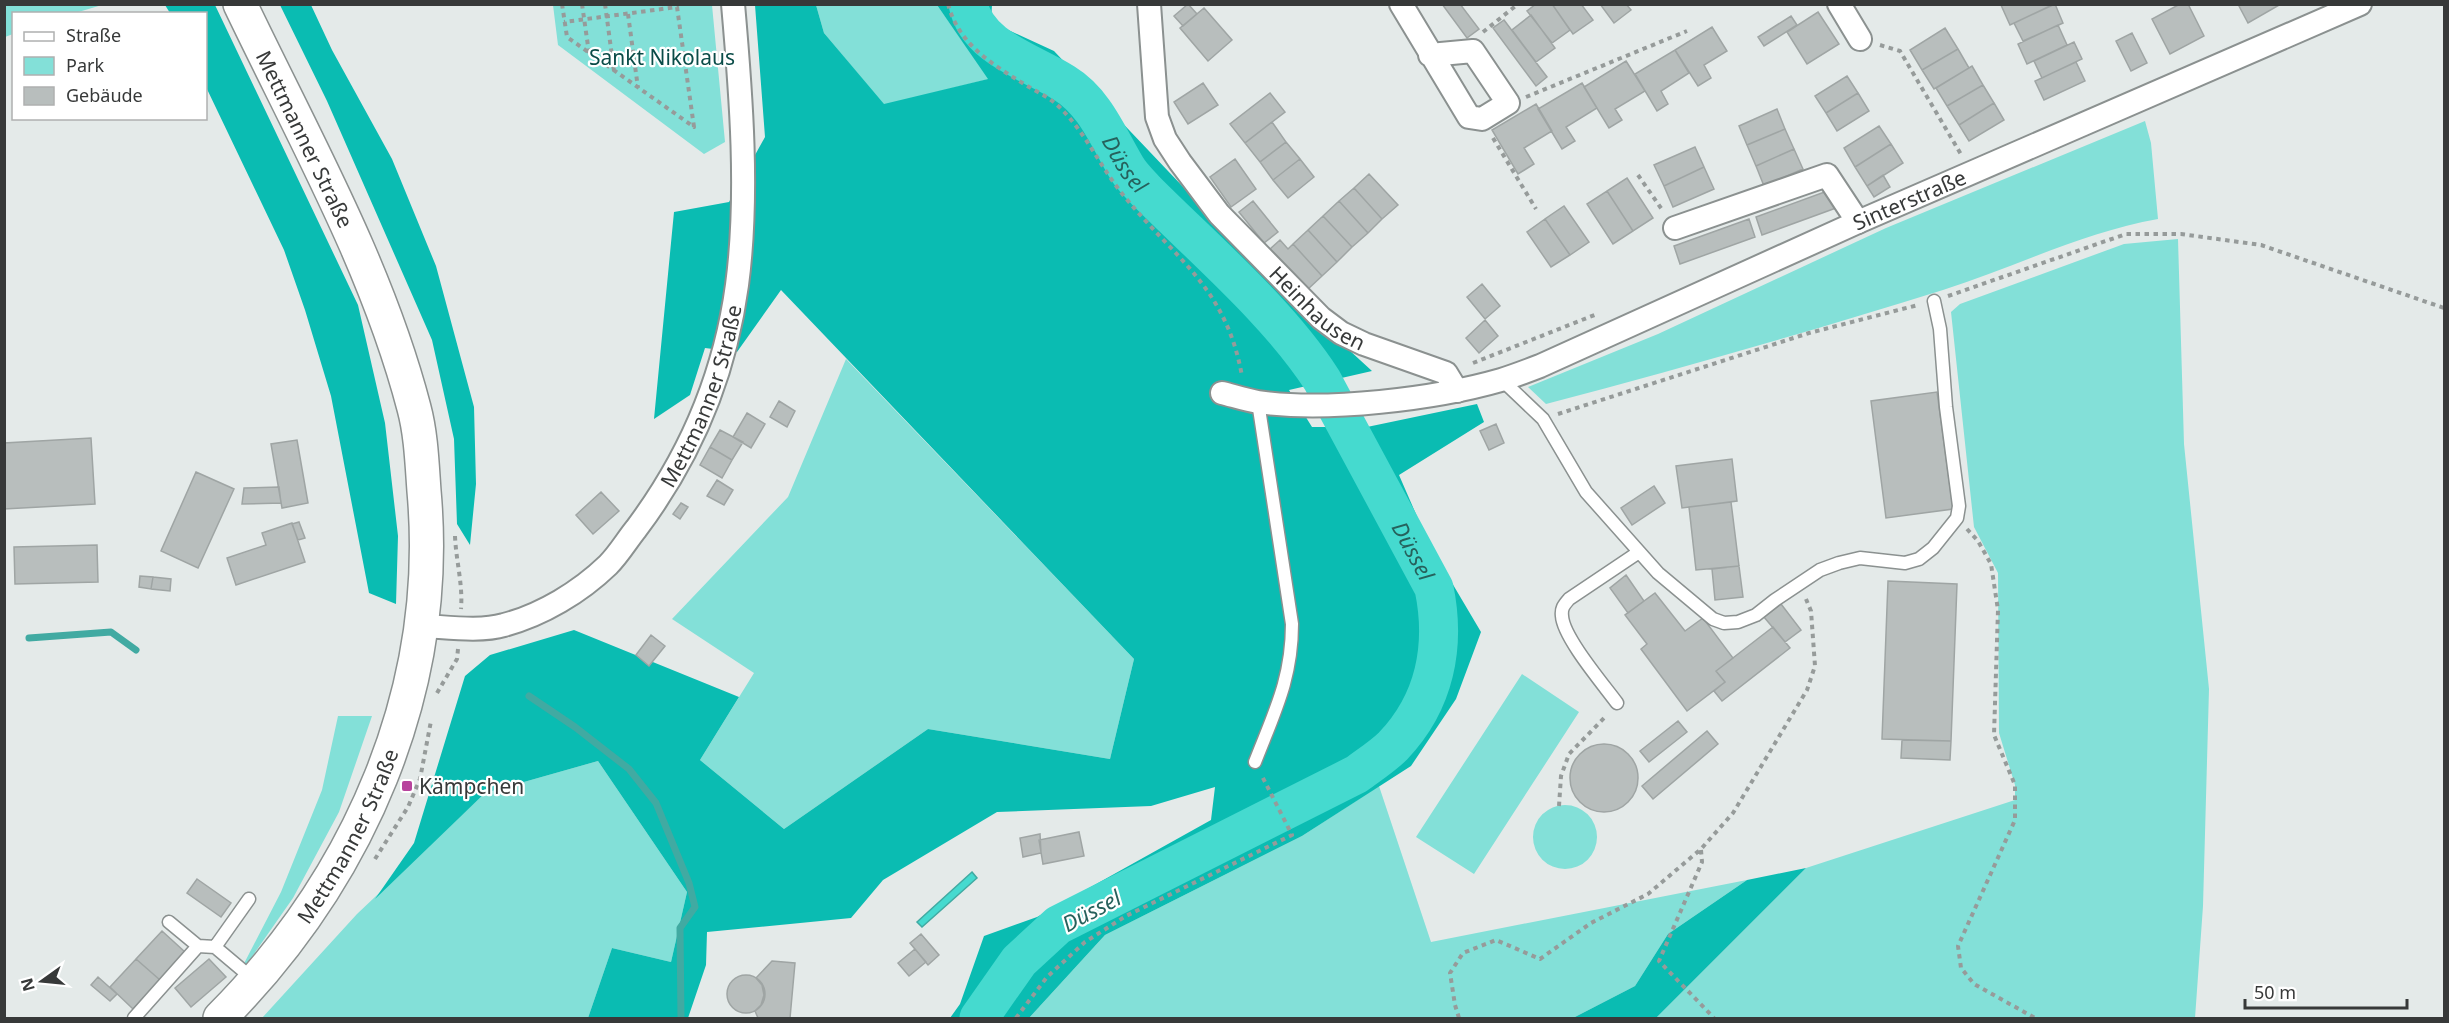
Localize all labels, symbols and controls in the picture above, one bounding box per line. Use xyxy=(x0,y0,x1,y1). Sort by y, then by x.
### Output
legend xyxy=(12,12,207,120)
text: Straße xyxy=(66,23,121,47)
park label: Sankt Nikolaus xyxy=(589,43,735,71)
street label: Mettmanner Straße xyxy=(250,46,360,232)
text: Park xyxy=(66,53,104,77)
text: Gebäude xyxy=(66,83,143,107)
water label: Düssel xyxy=(1096,129,1156,200)
street label: Sinterstraße xyxy=(1848,163,1970,237)
street label: Heinhausen xyxy=(1263,260,1370,357)
street label: Mettmanner Straße xyxy=(654,303,748,492)
water label: Düssel xyxy=(1386,516,1443,587)
street label: Mettmanner Straße xyxy=(290,745,404,929)
place label: Kämpchen xyxy=(419,772,524,800)
marker: Kämpchen xyxy=(400,779,414,793)
water label: Düssel xyxy=(1056,881,1127,938)
north arrow xyxy=(12,951,72,1011)
scale bar xyxy=(2245,972,2407,1010)
text: N xyxy=(15,976,40,994)
text: 50 m xyxy=(2254,980,2296,1004)

